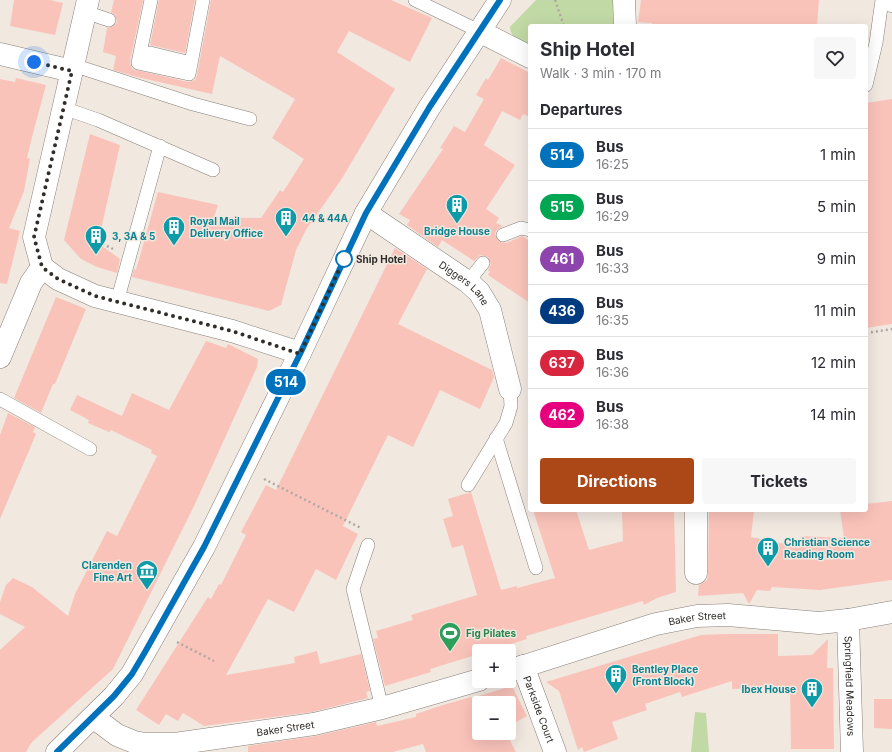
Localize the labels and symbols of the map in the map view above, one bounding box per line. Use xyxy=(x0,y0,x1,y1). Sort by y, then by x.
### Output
your location xyxy=(24,52,44,72)
building icon: Bridge House xyxy=(444,192,470,225)
building icon: 44 & 44A xyxy=(273,205,299,238)
place label: 44 & 44A xyxy=(302,212,349,224)
building icon: Royal Mail Delivery Office xyxy=(161,214,187,247)
place label: Royal Mail Delivery Office xyxy=(190,215,263,240)
building icon: 3, 3A & 5 xyxy=(83,223,109,256)
place label: Bridge House xyxy=(424,225,490,238)
place label: 3, 3A & 5 xyxy=(112,230,155,242)
marker: Ship Hotel xyxy=(335,250,353,268)
place label: Ship Hotel xyxy=(356,253,406,265)
street label: Diggers Lane xyxy=(437,258,492,307)
line badge: 514 xyxy=(263,369,309,395)
building icon: Christian Science Reading Room xyxy=(755,535,781,568)
place label: Christian Science Reading Room xyxy=(784,536,870,561)
museum icon: Clarenden Fine Art xyxy=(134,558,160,591)
place label: Clarenden Fine Art xyxy=(82,559,132,583)
street label: Baker Street xyxy=(667,609,727,627)
sports icon: Fig Pilates xyxy=(437,620,463,653)
place label: Fig Pilates xyxy=(466,627,516,640)
street label: Springfield Meadows xyxy=(842,636,858,736)
building icon: Bentley Place (Front Block) xyxy=(603,662,629,695)
place label: Bentley Place (Front Block) xyxy=(632,663,698,687)
street label: Parkside Court xyxy=(521,674,557,745)
building icon: Ibex House xyxy=(799,676,825,709)
place label: Ibex House xyxy=(742,683,796,695)
street label: Baker Street xyxy=(256,718,316,738)

